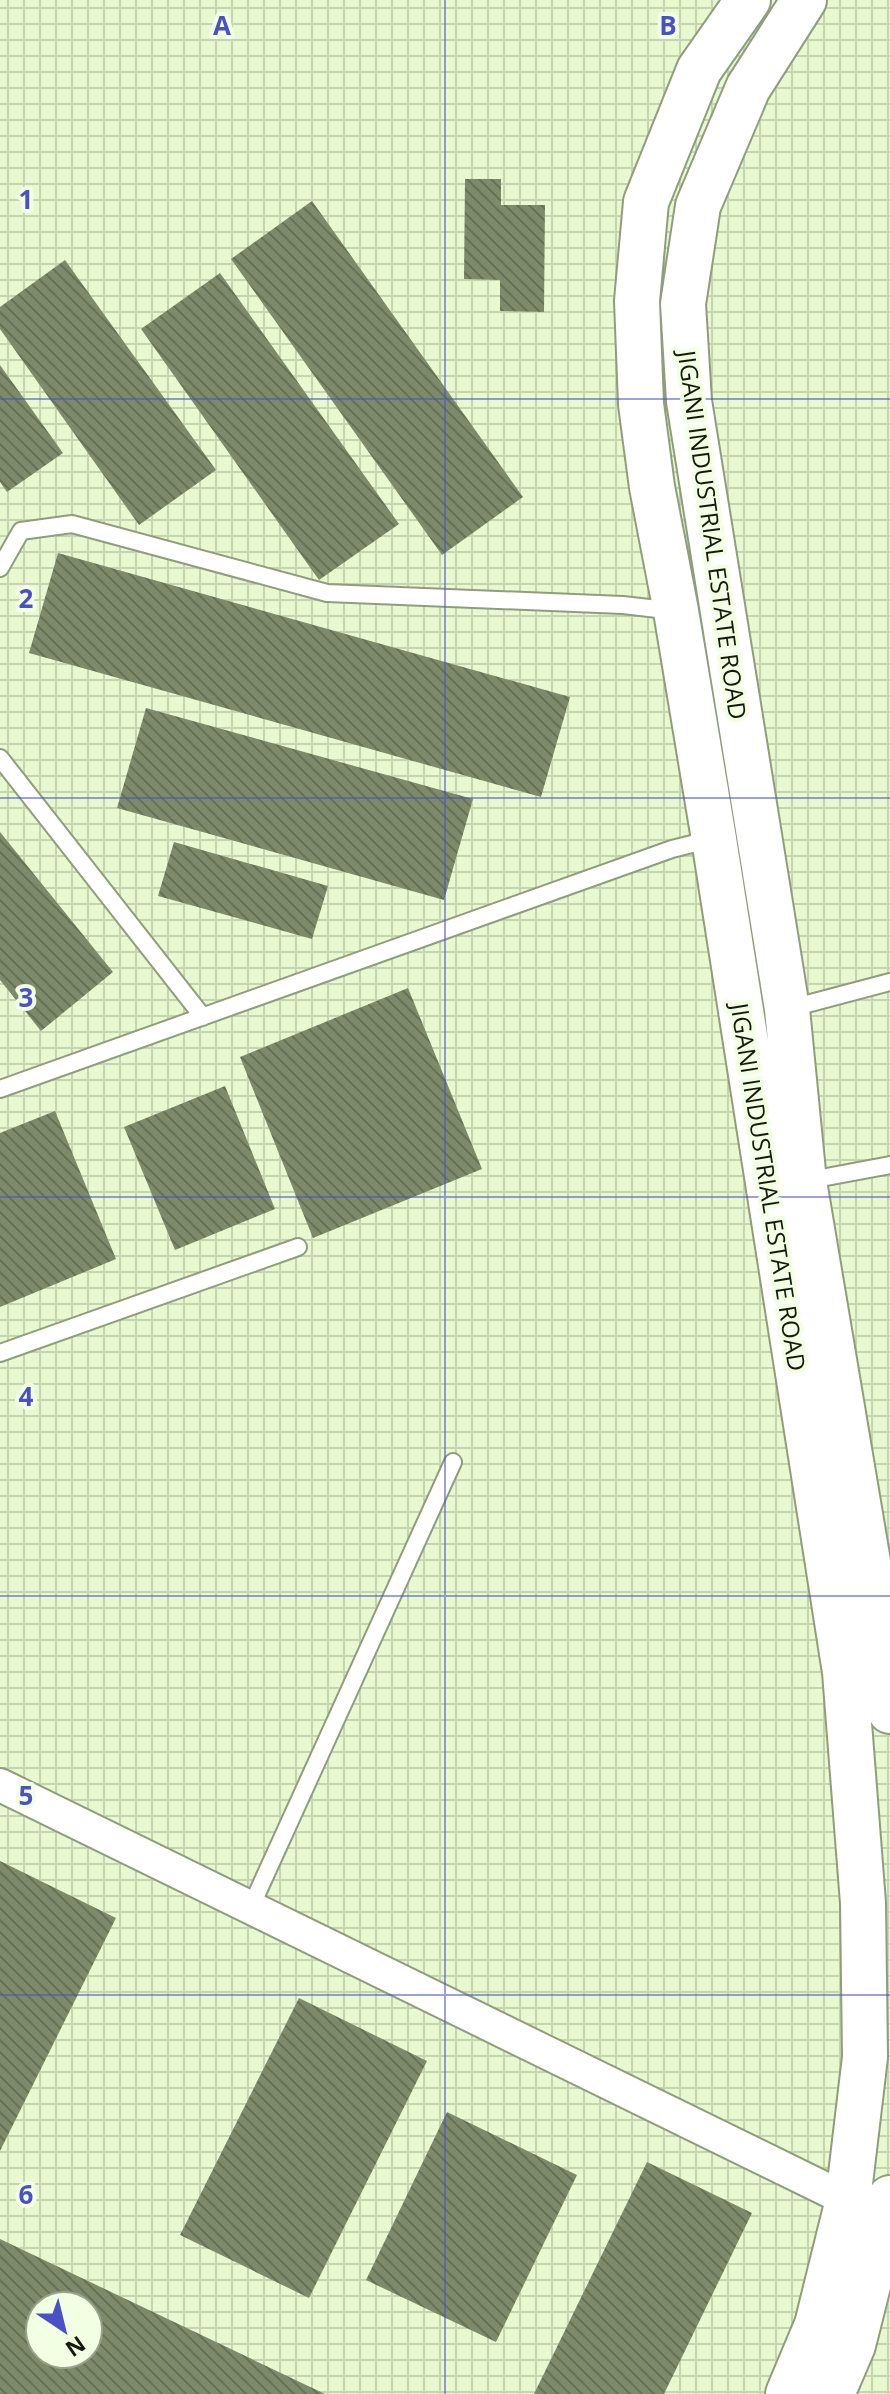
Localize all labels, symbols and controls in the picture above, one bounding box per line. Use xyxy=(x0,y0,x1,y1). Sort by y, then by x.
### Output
text: A xyxy=(213,7,231,43)
text: B xyxy=(659,7,677,43)
text: 1 xyxy=(19,181,33,217)
street label: JIGANI INDUSTRIAL ESTATE ROAD xyxy=(670,347,755,722)
text: 2 xyxy=(19,580,34,616)
text: 3 xyxy=(19,979,33,1015)
street label: JIGANI INDUSTRIAL ESTATE ROAD xyxy=(723,999,814,1373)
text: 4 xyxy=(19,1378,34,1414)
text: 5 xyxy=(19,1777,33,1813)
text: 6 xyxy=(19,2176,34,2212)
north arrow xyxy=(24,2290,104,2370)
text: N xyxy=(60,2330,92,2365)

